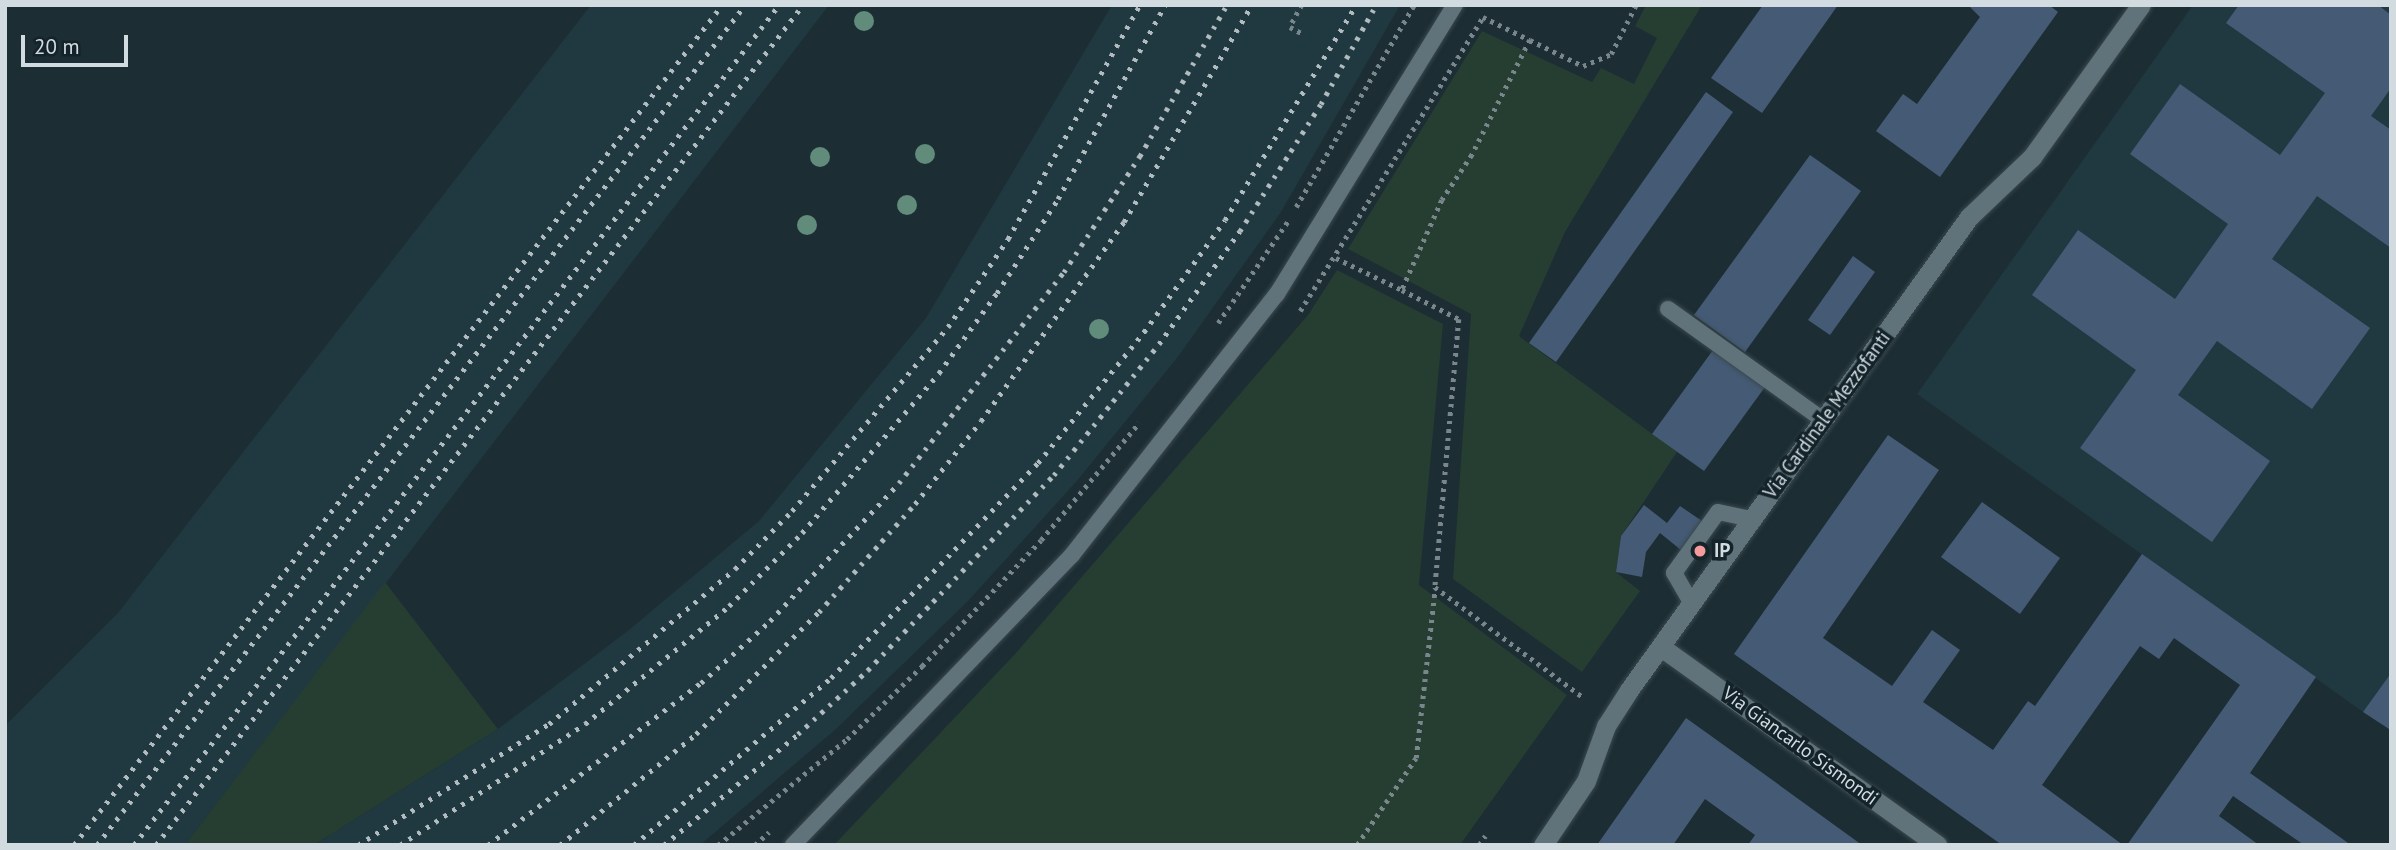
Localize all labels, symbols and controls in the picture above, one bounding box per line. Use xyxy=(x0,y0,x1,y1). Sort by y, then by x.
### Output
scale bar xyxy=(24,21,131,65)
text: 20 m xyxy=(34,33,80,60)
street label: Via Cardinale Mezzofanti xyxy=(1759,327,1895,503)
place label: IP xyxy=(1714,540,1730,562)
marker: IP xyxy=(1692,543,1708,559)
street label: Via Giancarlo Sismondi xyxy=(1718,682,1882,810)

